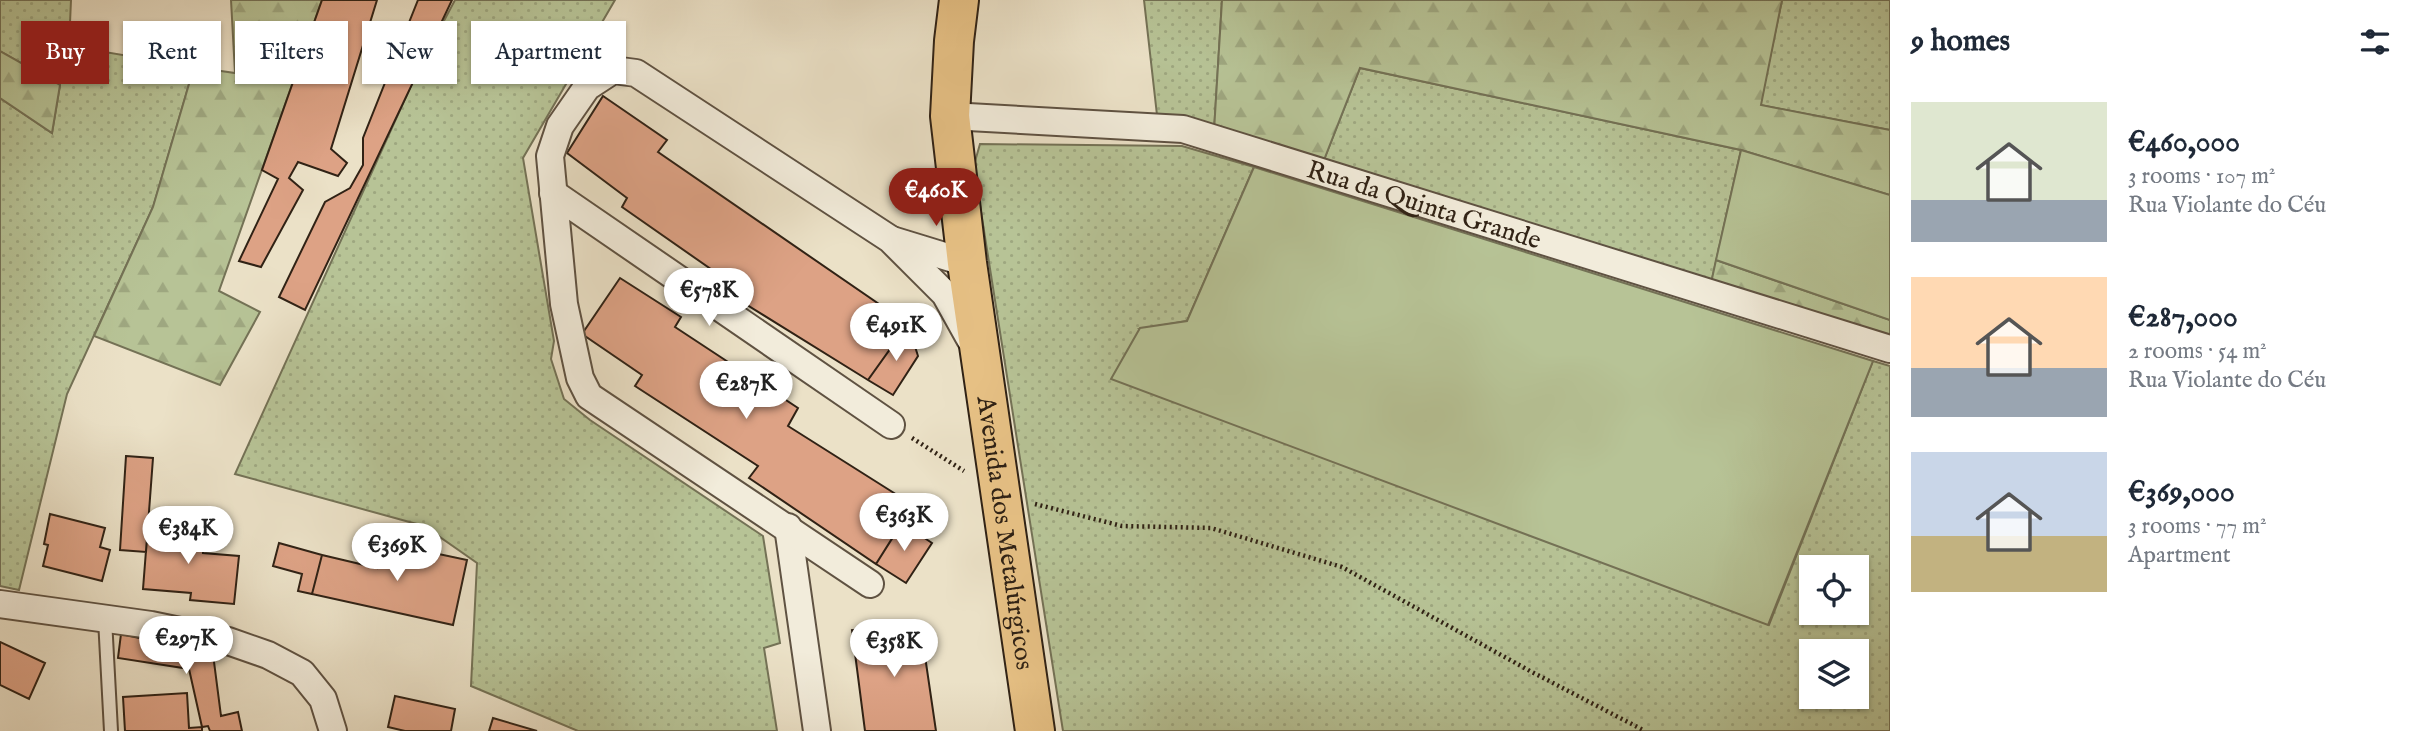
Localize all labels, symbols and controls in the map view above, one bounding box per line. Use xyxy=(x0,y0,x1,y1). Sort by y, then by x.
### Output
chip: Buy xyxy=(21,21,109,84)
chip: Rent xyxy=(123,21,221,84)
chip: Filters xyxy=(235,21,348,84)
chip: New xyxy=(362,21,457,84)
chip: Apartment xyxy=(471,21,626,84)
text: 9 homes xyxy=(1911,23,2010,61)
icon: filters xyxy=(2356,23,2394,61)
text: €460,000 xyxy=(2128,124,2240,162)
icon: home xyxy=(1967,130,2051,214)
street label: Rua da Quinta Grande xyxy=(1303,154,1545,257)
text: 3 rooms · 107 m² xyxy=(2128,162,2276,191)
pin: €460K xyxy=(887,168,985,228)
text: €460K xyxy=(905,176,967,205)
text: Rua Violante do Céu xyxy=(2128,191,2326,220)
pin: €578K xyxy=(660,268,758,328)
text: €578K xyxy=(680,276,738,305)
text: €287,000 xyxy=(2128,299,2238,337)
pin: €491K xyxy=(847,304,945,363)
icon: home xyxy=(1967,305,2051,389)
text: €491K xyxy=(866,311,926,340)
text: 2 rooms · 54 m² xyxy=(2128,337,2267,366)
pin: €287K xyxy=(697,362,795,421)
text: Rua Violante do Céu xyxy=(2128,366,2326,395)
text: €287K xyxy=(716,369,776,398)
street label: Avenida dos Metalúrgicos xyxy=(968,393,1041,672)
text: €369,000 xyxy=(2128,474,2235,512)
icon: home xyxy=(1967,480,2051,564)
pin: €363K xyxy=(855,494,953,553)
text: €363K xyxy=(876,501,933,530)
pin: €384K xyxy=(139,506,237,566)
text: 3 rooms · 77 m² xyxy=(2128,512,2267,541)
text: €384K xyxy=(159,514,218,543)
pin: €369K xyxy=(348,524,446,583)
text: €369K xyxy=(368,531,426,560)
text: Apartment xyxy=(2128,541,2231,570)
map controls xyxy=(1799,555,1869,709)
button: locate xyxy=(1799,555,1869,625)
pin: €297K xyxy=(137,616,235,676)
pin: €358K xyxy=(845,620,943,679)
text: €297K xyxy=(155,624,217,653)
text: €358K xyxy=(866,627,922,656)
button: layers xyxy=(1799,639,1869,709)

